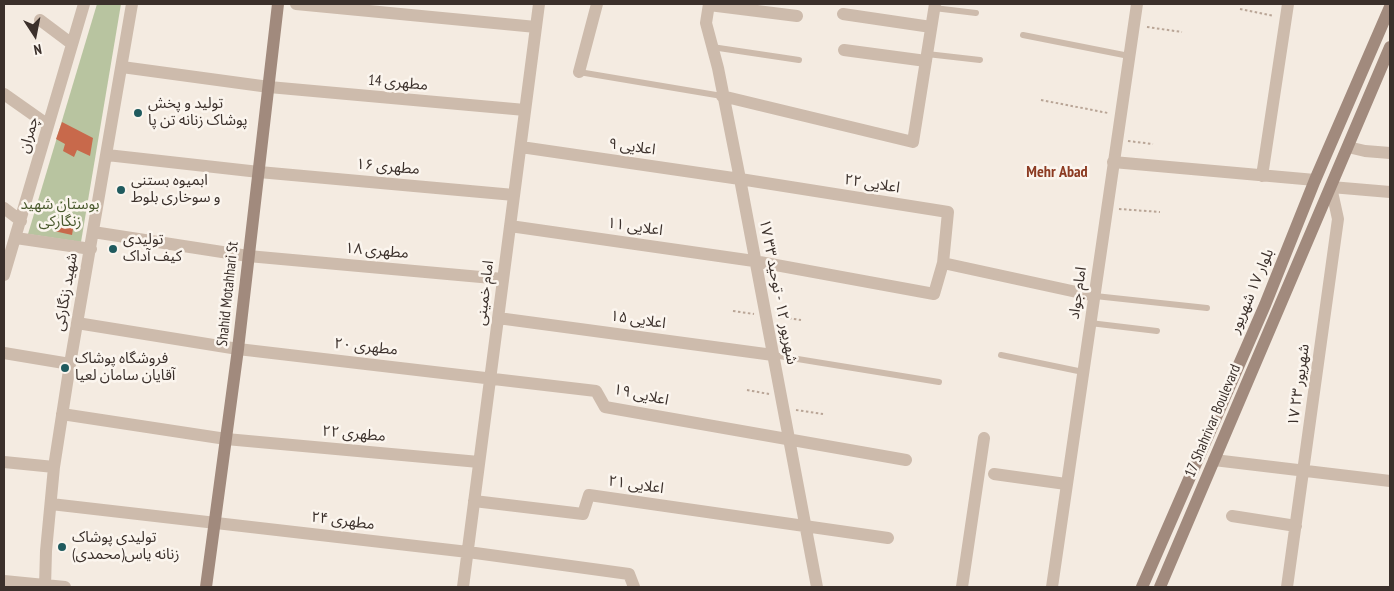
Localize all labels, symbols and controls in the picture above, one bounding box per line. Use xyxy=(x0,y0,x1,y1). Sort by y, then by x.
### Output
north arrow xyxy=(10,10,60,60)
text: N xyxy=(32,40,43,59)
street label: مطهری 14 xyxy=(367,71,429,95)
place label: تولید و پخش پوشاک زنانه تن پا xyxy=(148,95,247,130)
marker: تولید و پخش پوشاک زنانه تن پا xyxy=(132,107,144,119)
street label: چمران xyxy=(15,115,43,155)
street label: اعلایی ۹ xyxy=(607,135,657,159)
street label: مطهری ۱۶ xyxy=(355,155,421,179)
district label: Mehr Abad xyxy=(1026,162,1088,182)
street label: اعلایی ۲۲ xyxy=(843,171,901,197)
place label: ابمیوه بستنی و ‌سوخاری بلوط xyxy=(131,172,220,207)
marker: ابمیوه بستنی و ‌سوخاری بلوط xyxy=(115,184,127,196)
park label: بوستان شهید زنگارکی xyxy=(20,196,100,231)
street label: اعلایی ۱۱ xyxy=(606,214,664,240)
street label: ۱۷ شهریور ۱۲ - توحید ۳۳ xyxy=(755,218,801,366)
place label: تولیدی کیف آداک xyxy=(123,231,182,266)
street label: مطهری ۱۸ xyxy=(344,239,410,263)
street label: Shahid Motahhari St xyxy=(214,241,242,347)
marker: تولیدی کیف آداک xyxy=(107,243,119,255)
street label: بلوار ۱۷ شهریور xyxy=(1226,246,1278,336)
street label: شهید زنگارکی xyxy=(50,251,82,333)
street label: امام خمینی xyxy=(472,259,498,327)
street label: امام جواد xyxy=(1065,266,1091,320)
street label: اعلایی ۱۵ xyxy=(609,307,667,333)
street label: مطهری ۲۰ xyxy=(333,335,399,359)
street label: ۱۷ شهریور ۲۳ xyxy=(1284,343,1314,427)
place label: فروشگاه پوشاک آقایان سامان لعیا xyxy=(75,350,175,385)
marker: فروشگاه پوشاک آقایان سامان لعیا xyxy=(59,362,71,374)
street label: 17 Shahrivar Boulevard xyxy=(1181,362,1245,480)
street label: اعلایی ۱۹ xyxy=(612,380,670,410)
street label: مطهری ۲۲ xyxy=(321,422,387,446)
street label: اعلایی ۲۱ xyxy=(607,472,665,498)
street label: مطهری ۲۴ xyxy=(310,508,376,534)
place label: تولیدی پوشاک زنانه یاس(محمدی) xyxy=(72,529,179,564)
marker: تولیدی پوشاک زنانه یاس(محمدی) xyxy=(56,541,68,553)

